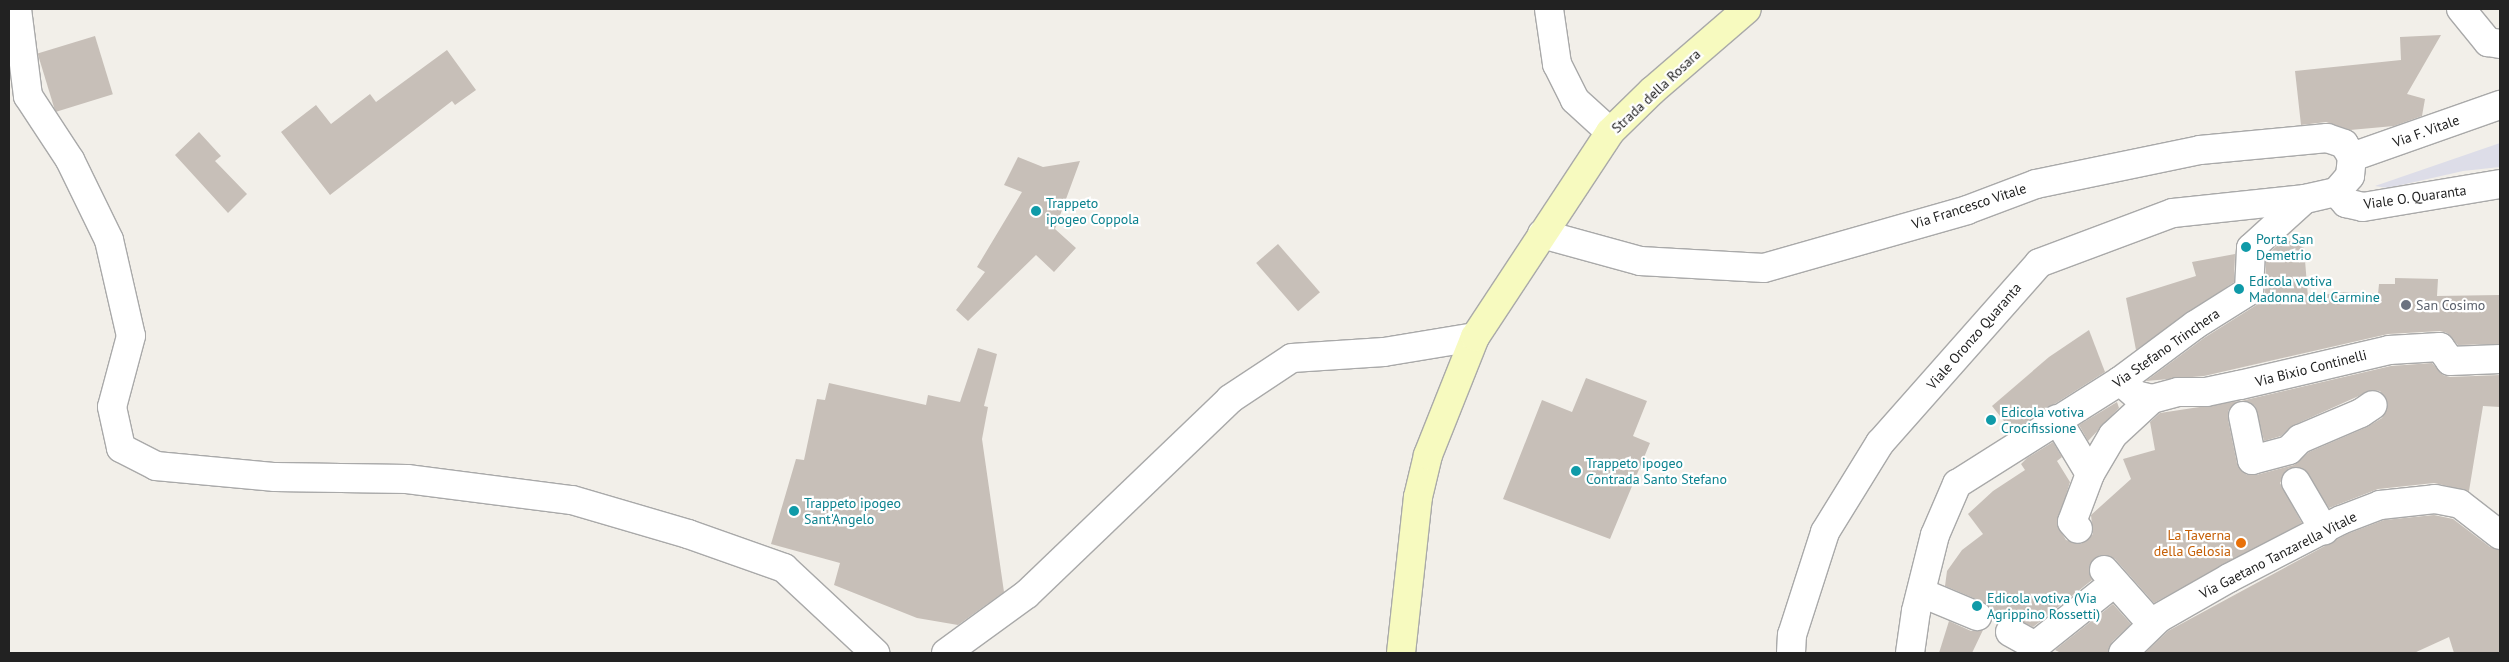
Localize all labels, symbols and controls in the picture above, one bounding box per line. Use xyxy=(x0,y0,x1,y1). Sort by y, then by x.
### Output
street label: Strada della Rosara xyxy=(1608,46,1704,136)
street label: Via F. Vitale xyxy=(2390,111,2462,151)
street label: Via Francesco Vitale xyxy=(1909,179,2029,233)
street label: Viale O. Quaranta xyxy=(2362,181,2468,213)
place label: Trappeto ipogeo Coppola xyxy=(1046,195,1139,228)
marker: Trappeto ipogeo Coppola xyxy=(1030,205,1042,217)
place label: Porta San Demetrio xyxy=(2256,231,2313,264)
marker: Porta San Demetrio xyxy=(2240,241,2252,253)
place label: Edicola votiva Madonna del Carmine xyxy=(2249,273,2380,306)
street label: Viale Oronzo Quaranta xyxy=(1923,279,2025,393)
marker: Edicola votiva Madonna del Carmine xyxy=(2233,283,2245,295)
place label: San Cosimo xyxy=(2416,297,2485,313)
marker: San Cosimo xyxy=(2400,299,2412,311)
street label: Via Stefano Trinchera xyxy=(2109,305,2223,391)
street label: Via Bixio Continelli xyxy=(2253,346,2369,390)
place label: Edicola votiva Crocifissione xyxy=(2001,404,2084,437)
marker: Edicola votiva Crocifissione xyxy=(1985,414,1997,426)
place label: Trappeto ipogeo Contrada Santo Stefano xyxy=(1586,455,1727,488)
marker: Trappeto ipogeo Contrada Santo Stefano xyxy=(1570,465,1582,477)
place label: Trappeto ipogeo Sant'Angelo xyxy=(804,495,901,528)
marker: Trappeto ipogeo Sant'Angelo xyxy=(788,505,800,517)
street label: Via Gaetano Tanzarella Vitale xyxy=(2196,508,2360,602)
place label: La Taverna della Gelosia xyxy=(2154,527,2231,560)
marker: La Taverna della Gelosia xyxy=(2235,537,2247,549)
place label: Edicola votiva (Via Agrippino Rossetti) xyxy=(1987,590,2100,622)
marker: Edicola votiva (Via Agrippino Rossetti) xyxy=(1971,600,1983,612)

